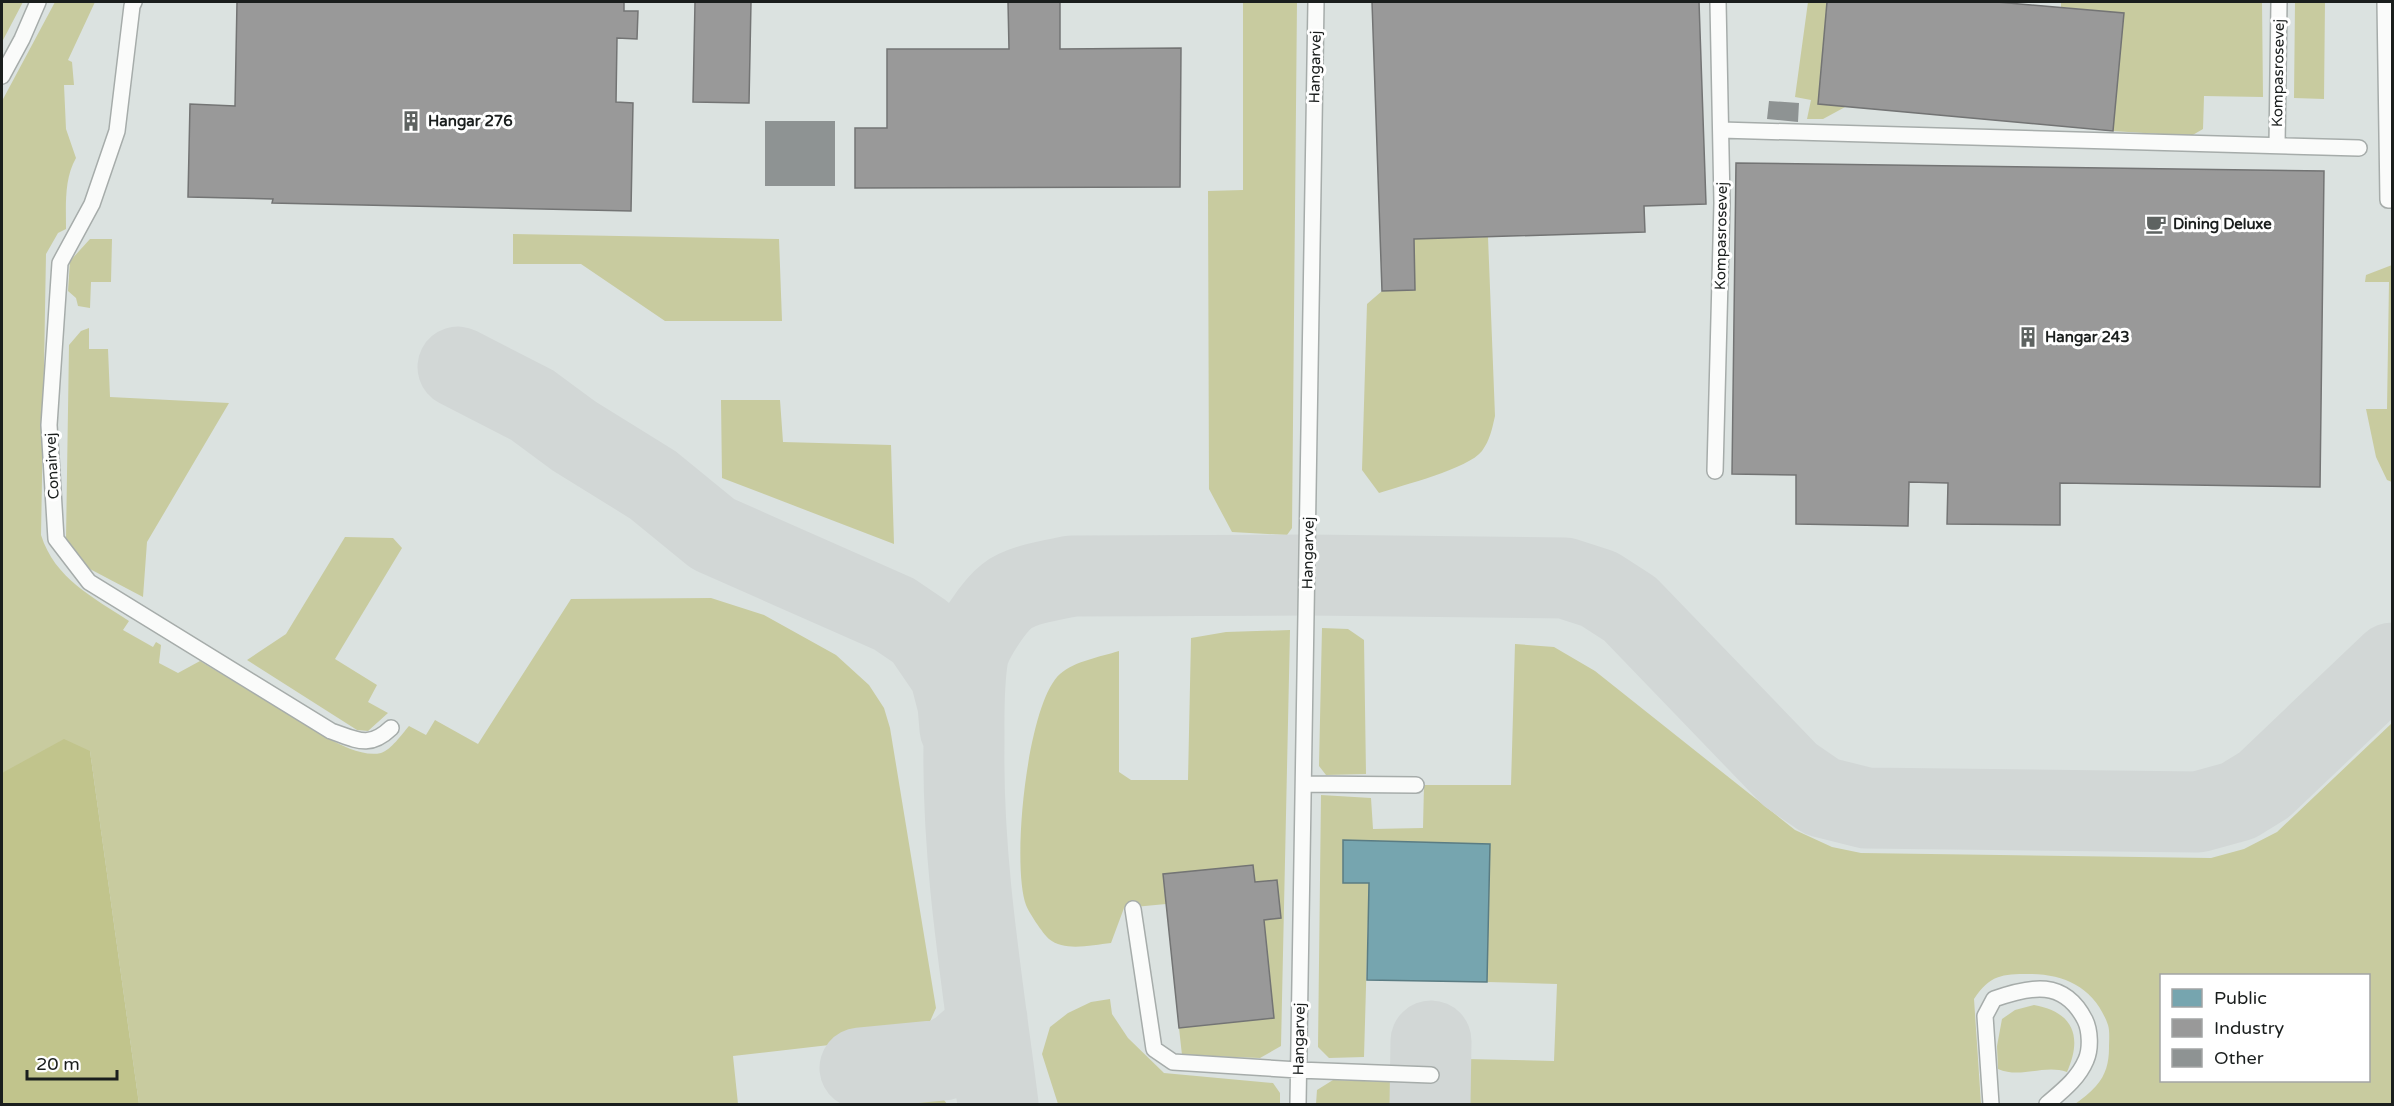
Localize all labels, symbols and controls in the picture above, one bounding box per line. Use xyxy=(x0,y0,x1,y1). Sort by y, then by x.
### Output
street label: Kompasrosevej xyxy=(2268,19,2288,127)
street label: Hangarvej xyxy=(1305,31,1325,103)
building icon: Hangar 276 xyxy=(399,109,423,133)
place label: Hangar 276 xyxy=(428,112,513,131)
street label: Kompasrosevej xyxy=(1711,182,1731,290)
cafe icon: Dining Deluxe xyxy=(2144,212,2168,236)
place label: Dining Deluxe xyxy=(2173,215,2272,234)
building icon: Hangar 243 xyxy=(2016,325,2040,349)
place label: Hangar 243 xyxy=(2045,328,2130,347)
street label: Conairvej xyxy=(41,432,63,500)
street label: Hangarvej xyxy=(1298,517,1318,589)
legend xyxy=(2160,974,2370,1082)
text: Public xyxy=(2214,987,2267,1009)
street label: Hangarvej xyxy=(1289,1003,1309,1075)
text: Industry xyxy=(2214,1017,2285,1039)
scale bar xyxy=(27,1043,117,1081)
text: Other xyxy=(2214,1047,2264,1069)
text: 20 m xyxy=(36,1053,80,1075)

